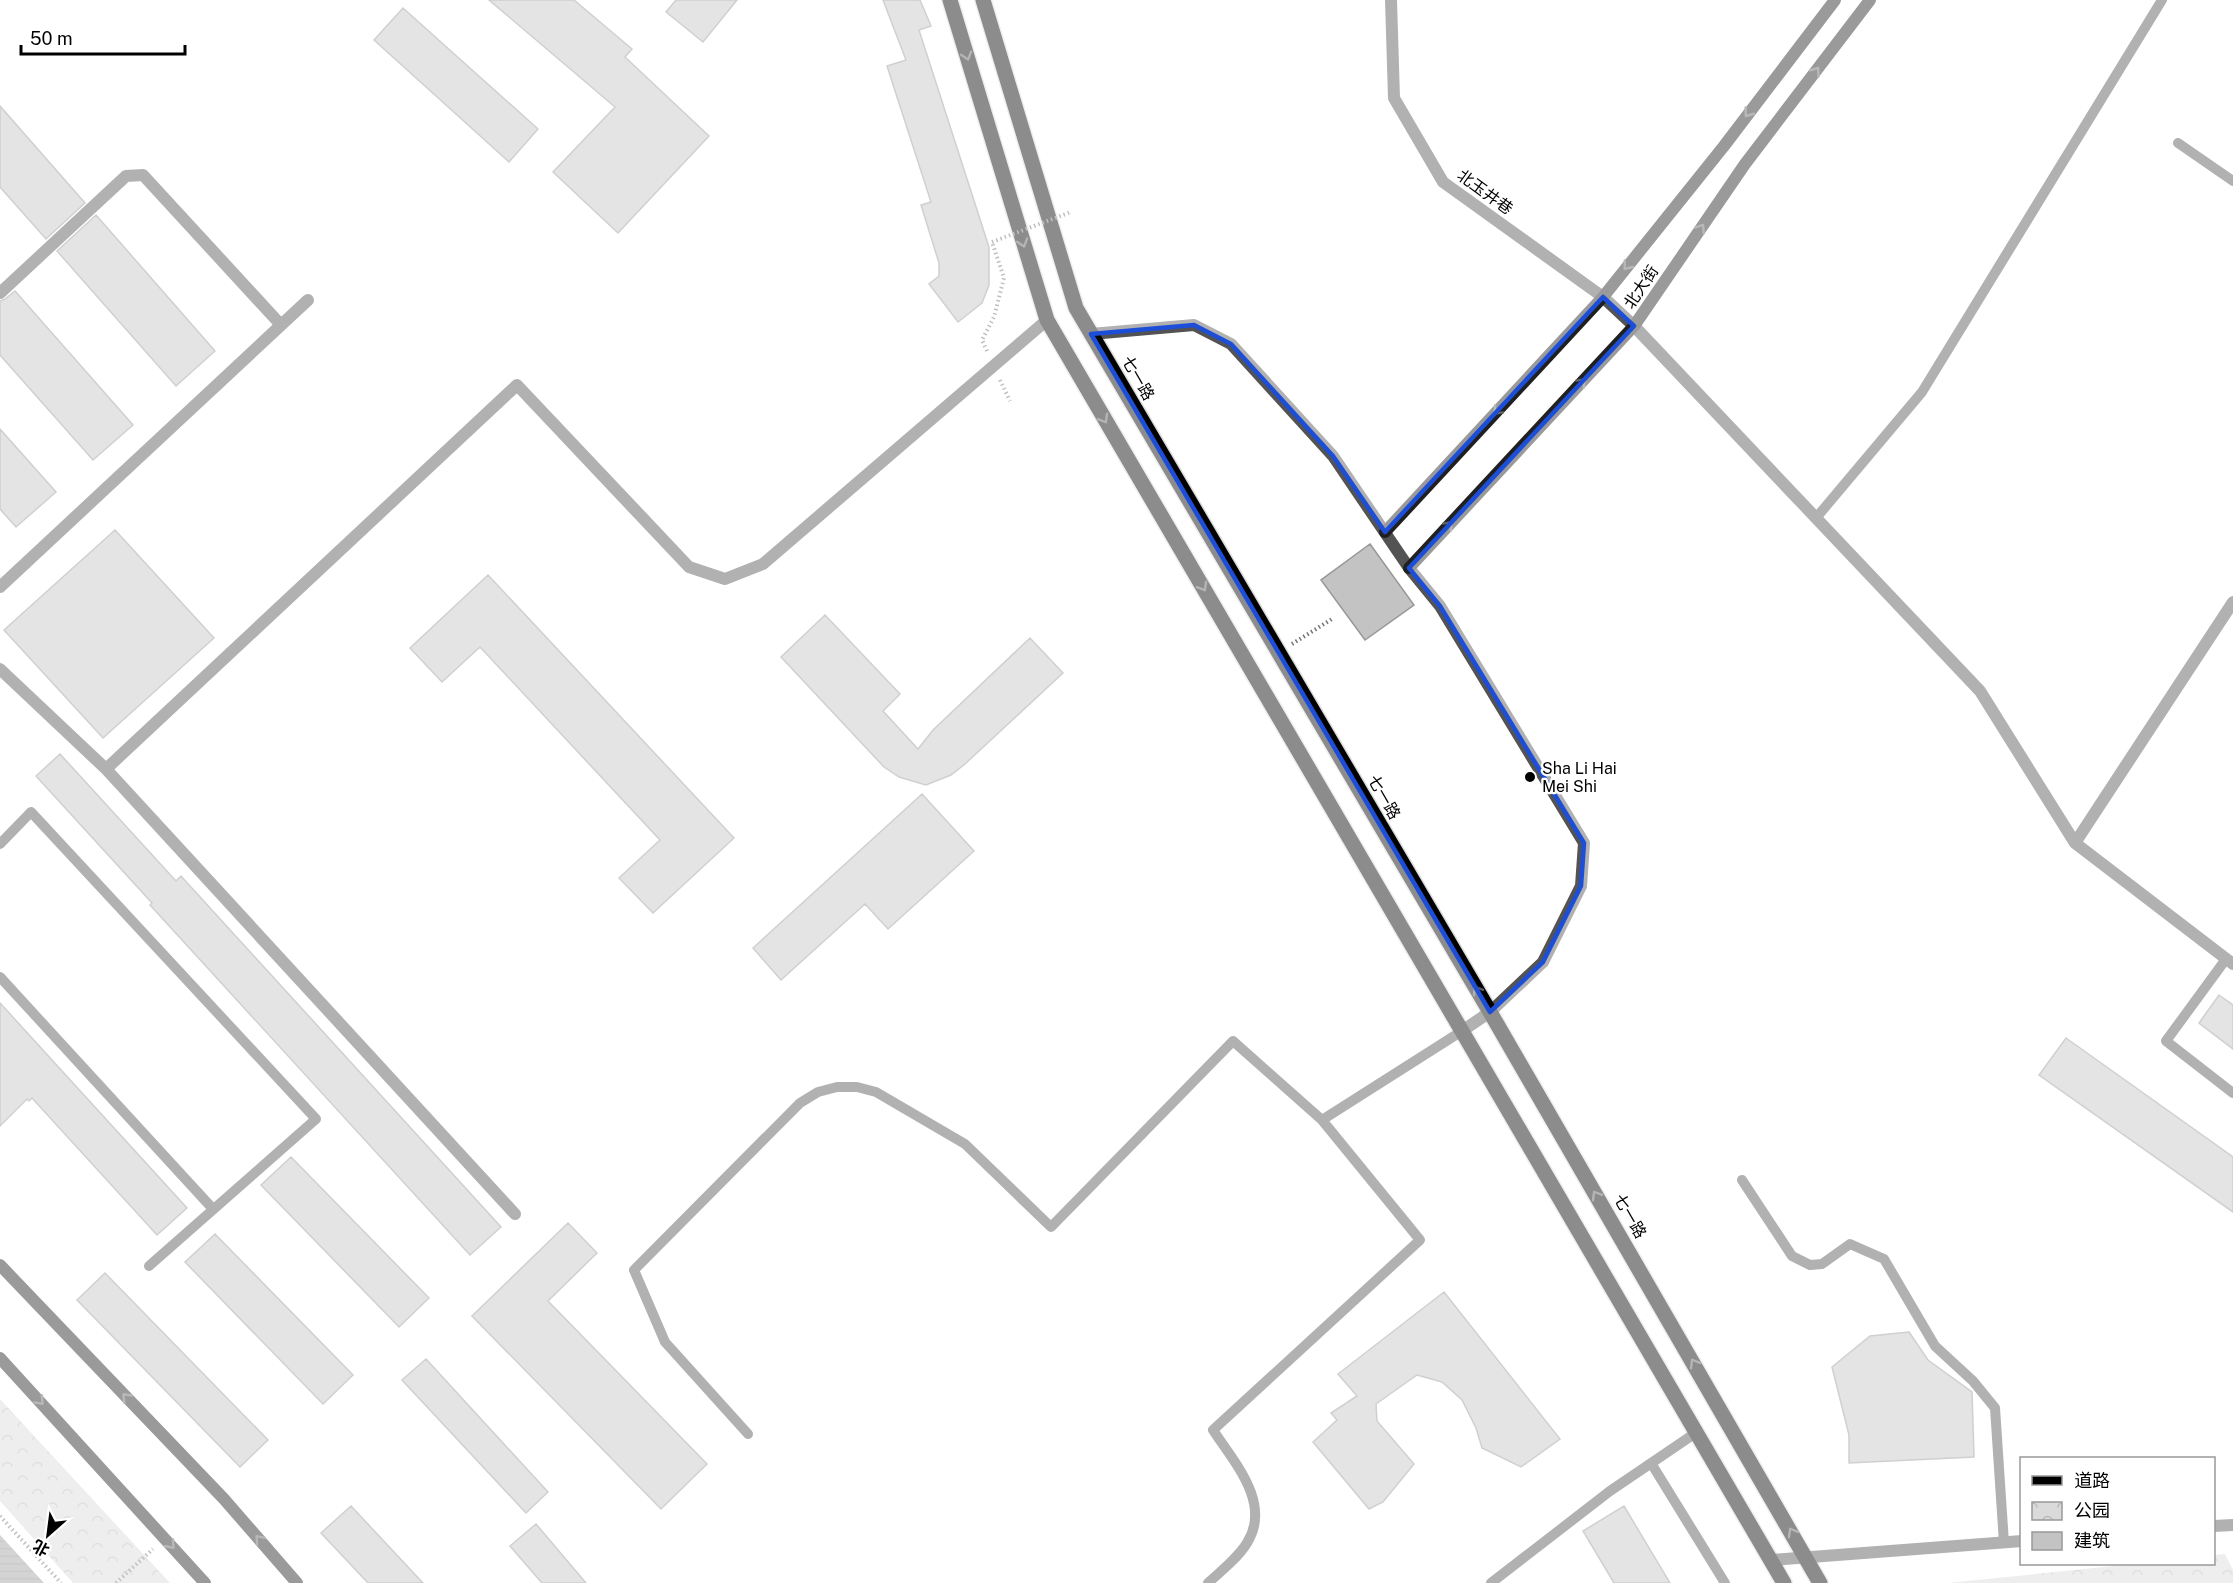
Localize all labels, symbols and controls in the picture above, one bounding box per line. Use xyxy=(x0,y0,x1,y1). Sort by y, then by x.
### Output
scale bar xyxy=(21,18,184,56)
text: 50 m xyxy=(30,28,73,49)
one-way arrow xyxy=(960,50,972,61)
one-way arrow xyxy=(1808,66,1819,77)
one-way arrow xyxy=(1745,107,1756,118)
street label: 北玉井巷 xyxy=(1454,166,1516,218)
one-way arrow xyxy=(1694,224,1705,235)
one-way arrow xyxy=(1016,237,1028,248)
one-way arrow xyxy=(1624,259,1635,270)
street label: 北大街 xyxy=(1620,262,1662,312)
street label: 七一路 xyxy=(1118,352,1158,404)
one-way arrow xyxy=(1575,378,1586,389)
one-way arrow xyxy=(1493,405,1504,415)
one-way arrow xyxy=(1097,413,1108,423)
one-way arrow xyxy=(1442,521,1453,532)
one-way arrow xyxy=(1195,581,1207,591)
place label: Sha Li Hai Mei Shi xyxy=(1542,759,1617,796)
marker: Sha Li Hai Mei Shi xyxy=(1523,770,1537,784)
street label: 七一路 xyxy=(1364,771,1404,823)
one-way arrow xyxy=(1473,986,1484,996)
one-way arrow xyxy=(1592,1190,1603,1201)
street label: 七一路 xyxy=(1610,1190,1650,1242)
one-way arrow xyxy=(1690,1359,1701,1369)
one-way arrow xyxy=(122,1393,133,1404)
one-way arrow xyxy=(32,1394,43,1405)
legend xyxy=(2020,1457,2215,1565)
text: 道路 xyxy=(2074,1470,2110,1491)
text: 公园 xyxy=(2074,1500,2110,1521)
north arrow xyxy=(18,1505,78,1565)
one-way arrow xyxy=(1788,1528,1799,1538)
text: 建筑 xyxy=(2074,1530,2110,1551)
one-way arrow xyxy=(255,1535,266,1546)
text: 北 xyxy=(30,1536,53,1560)
one-way arrow xyxy=(164,1538,175,1549)

